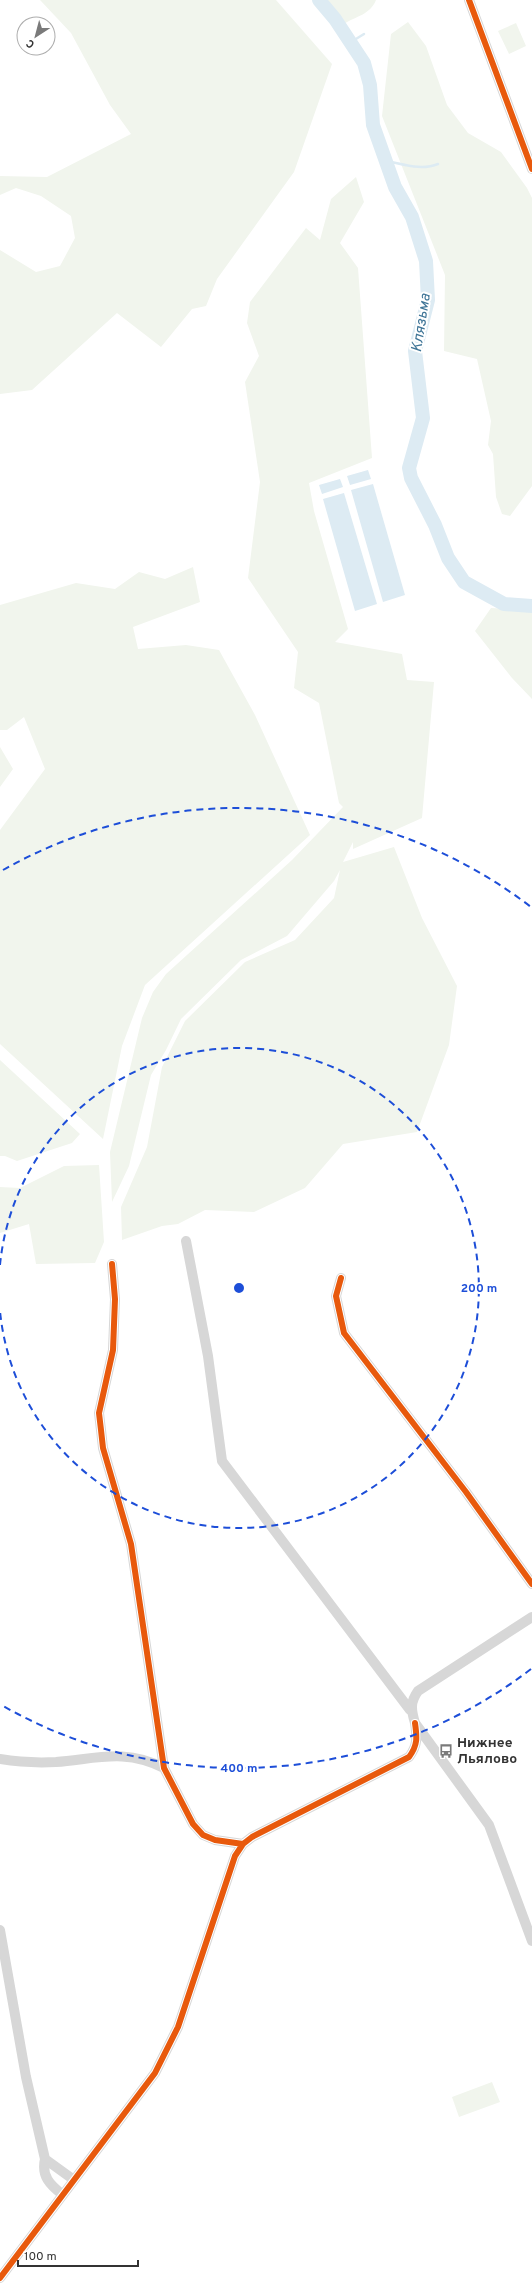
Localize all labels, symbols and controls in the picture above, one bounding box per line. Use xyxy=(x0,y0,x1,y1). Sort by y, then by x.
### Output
north arrow xyxy=(16,16,56,56)
text: С xyxy=(24,36,38,51)
water label: Клязьма xyxy=(408,292,436,354)
centre of rings xyxy=(232,1281,246,1295)
text: 200 m xyxy=(461,1281,497,1297)
place label: Нижнее Льялово xyxy=(457,1735,517,1768)
bus stop icon: Нижнее Льялово xyxy=(438,1743,454,1759)
text: 400 m xyxy=(220,1761,258,1777)
scale bar xyxy=(18,2242,138,2268)
text: 100 m xyxy=(24,2249,57,2265)

